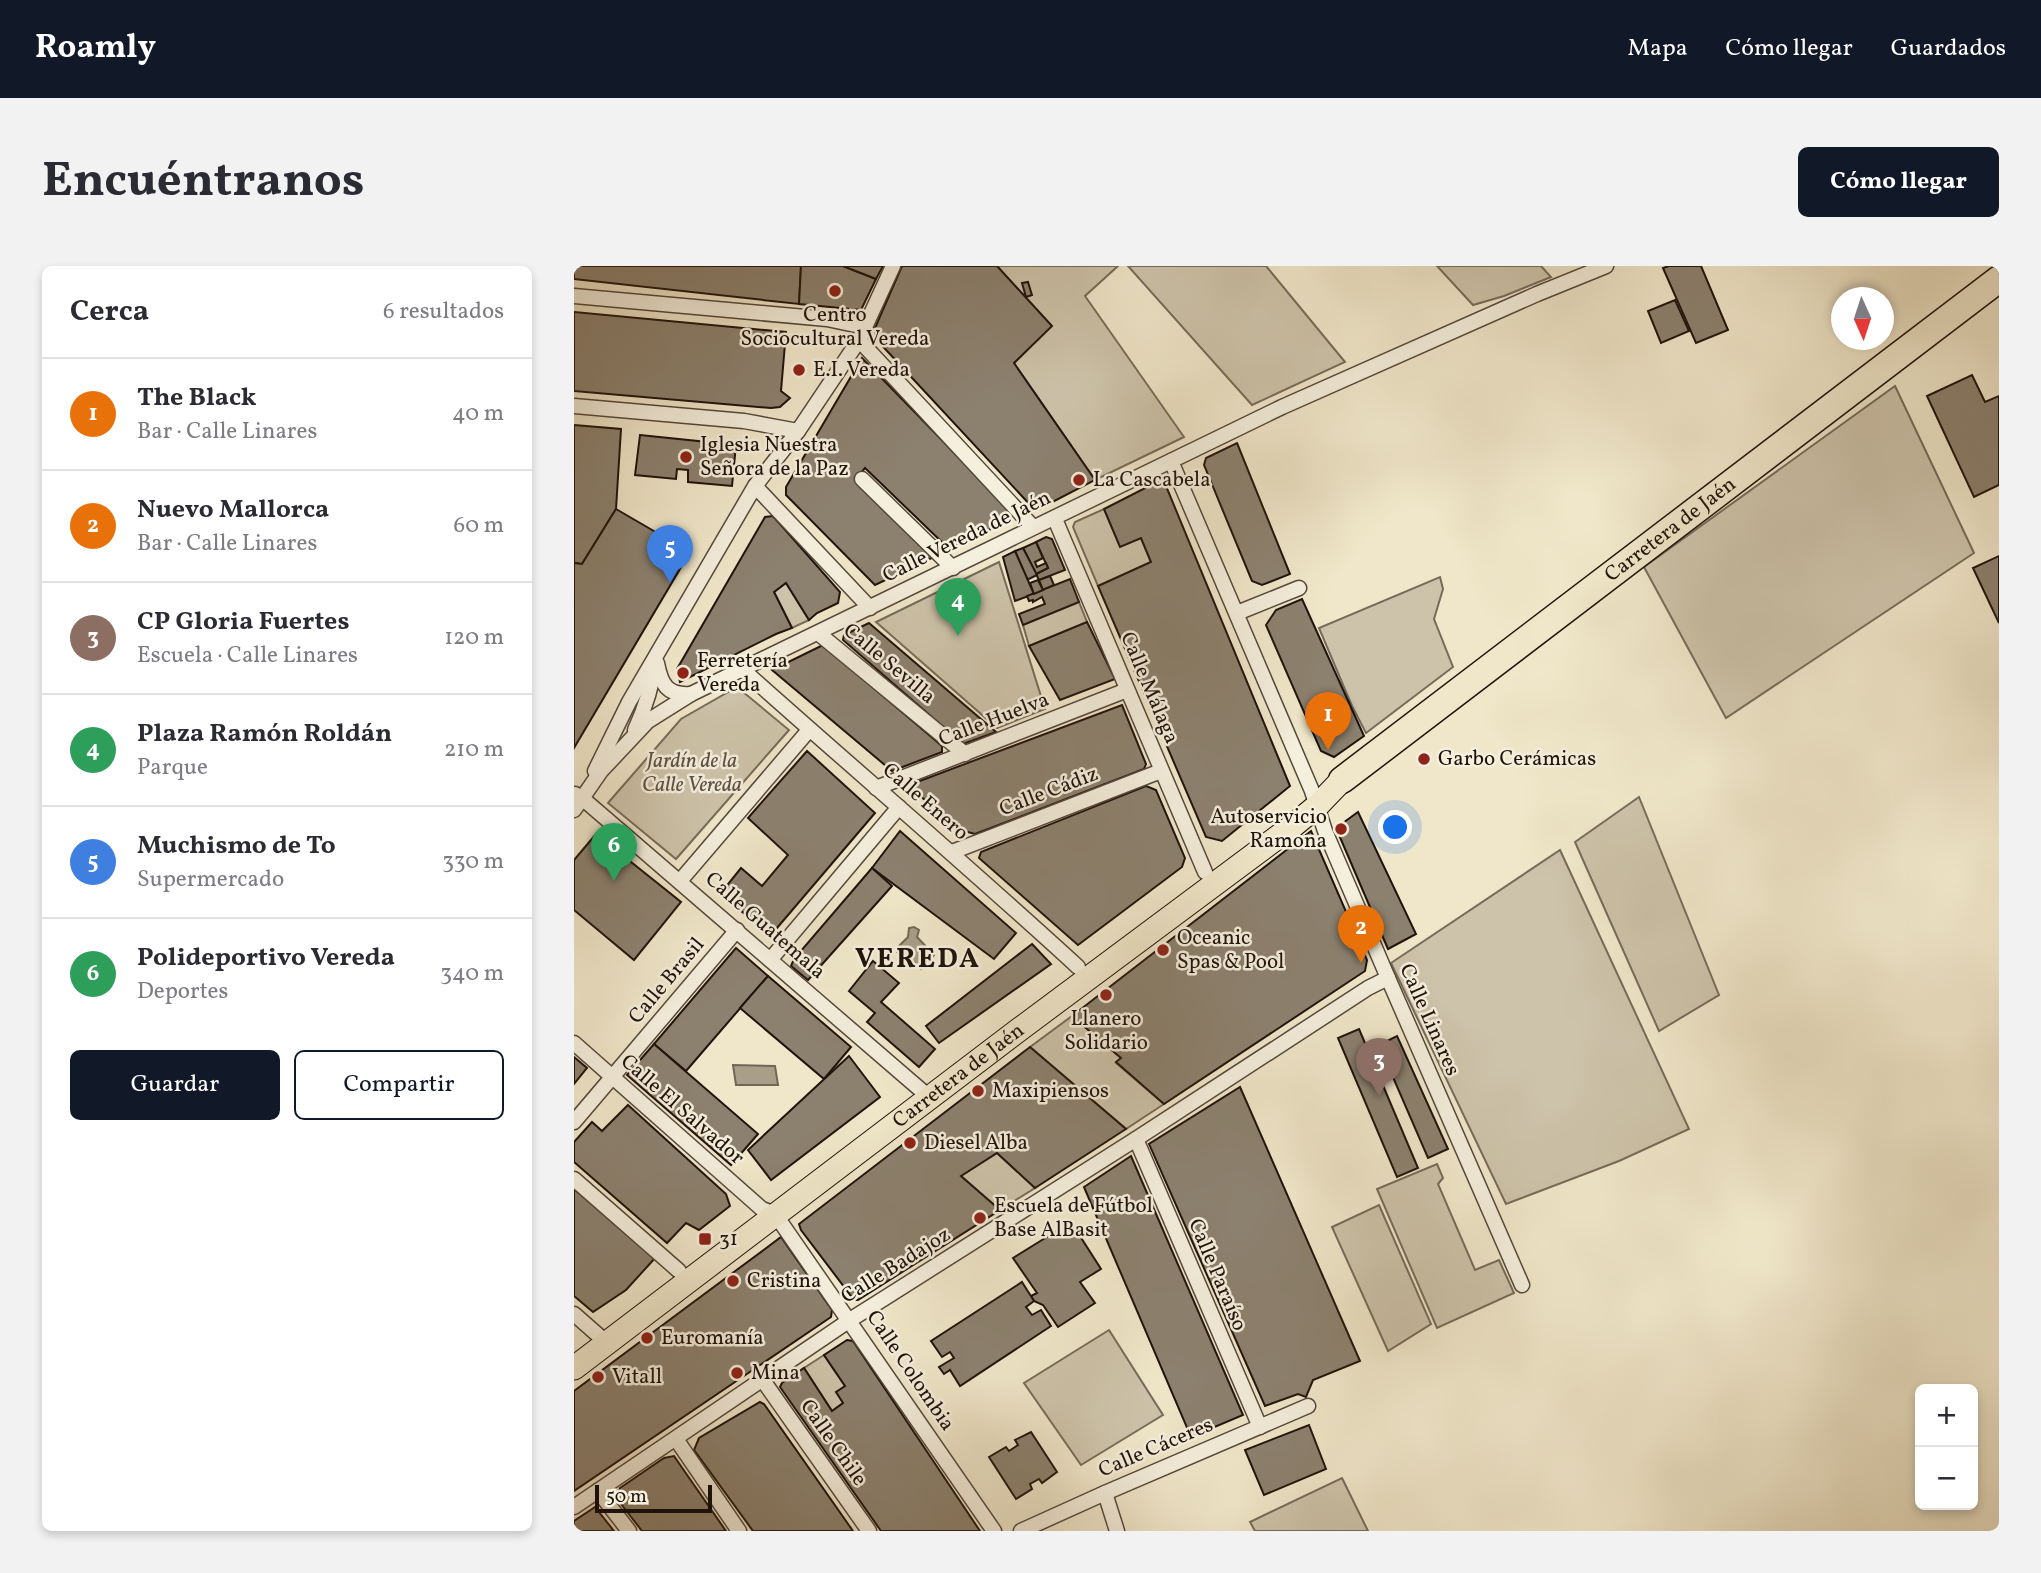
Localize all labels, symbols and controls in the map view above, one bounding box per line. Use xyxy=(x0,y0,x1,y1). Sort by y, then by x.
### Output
text: Roamly xyxy=(35,26,156,72)
text: Mapa xyxy=(1628,32,1688,66)
text: Cómo llegar xyxy=(1726,32,1853,66)
text: Guardados xyxy=(1891,32,2006,66)
button: Cómo llegar xyxy=(1798,147,1999,217)
text: Encuéntranos xyxy=(42,148,364,217)
marker: Centro Sociocultural Vereda xyxy=(827,283,843,299)
north arrow xyxy=(1831,287,1894,350)
text: Cerca xyxy=(70,291,149,333)
text: 6 resultados xyxy=(383,296,504,328)
place label: Centro Sociocultural Vereda xyxy=(741,301,929,354)
place label: E.I. Vereda xyxy=(813,356,910,385)
marker: E.I. Vereda xyxy=(791,362,807,378)
text: The Black xyxy=(137,380,257,416)
text: 1 xyxy=(88,398,98,430)
text: 40 m xyxy=(452,398,504,430)
text: Bar · Calle Linares xyxy=(137,416,317,448)
place label: Iglesia Nuestra Señora de la Paz xyxy=(700,431,849,484)
marker: Iglesia Nuestra Señora de la Paz xyxy=(678,449,694,465)
place label: La Cascabela xyxy=(1093,466,1211,495)
street label: Carretera de Jaén xyxy=(1599,470,1742,589)
marker: La Cascabela xyxy=(1071,472,1087,488)
street label: Calle Vereda de Jaén xyxy=(878,484,1056,590)
text: Nuevo Mallorca xyxy=(137,492,329,528)
text: 2 xyxy=(87,510,99,542)
text: 60 m xyxy=(454,510,504,542)
pin: 5 xyxy=(647,525,693,583)
text: Bar · Calle Linares xyxy=(137,528,317,560)
pin: 4 xyxy=(935,578,981,636)
text: CP Gloria Fuertes xyxy=(137,604,349,640)
street label: Calle Sevilla xyxy=(837,617,941,711)
text: 3 xyxy=(87,622,99,654)
text: 120 m xyxy=(444,622,504,654)
street label: Calle Málaga xyxy=(1112,628,1186,748)
text: Escuela · Calle Linares xyxy=(137,640,358,672)
place label: Ferretería Vereda xyxy=(697,647,788,700)
marker: Ferretería Vereda xyxy=(675,665,691,681)
street label: Calle Huelva xyxy=(935,686,1053,754)
pin: 1 xyxy=(1305,692,1351,750)
text: Plaza Ramón Roldán xyxy=(137,716,392,752)
text: 4 xyxy=(86,734,100,766)
text: 210 m xyxy=(444,734,504,766)
place label: Garbo Cerámicas xyxy=(1438,745,1596,774)
park label: Jardín de la Calle Vereda xyxy=(642,747,742,800)
marker: Garbo Cerámicas xyxy=(1416,751,1432,767)
text: Parque xyxy=(137,752,208,784)
street label: Calle Enero xyxy=(875,756,975,848)
street label: Calle Cádiz xyxy=(995,760,1103,824)
place label: Autoservicio Ramona xyxy=(1210,803,1327,856)
your location xyxy=(1378,810,1412,844)
marker: Autoservicio Ramona xyxy=(1333,821,1349,837)
pin: 6 xyxy=(591,823,637,881)
text: Muchismo de To xyxy=(137,828,336,864)
text: 5 xyxy=(87,846,99,878)
text: 330 m xyxy=(442,846,504,878)
text: Supermercado xyxy=(137,864,284,896)
street label: Calle Guatemala xyxy=(698,865,832,987)
pin: 2 xyxy=(1338,905,1384,963)
place label: Oceanic Spas & Pool xyxy=(1177,924,1284,977)
street label: Calle Brasil xyxy=(622,932,712,1030)
text: Polideportivo Vereda xyxy=(137,940,395,976)
district label: VEREDA xyxy=(855,940,981,979)
marker: Oceanic Spas & Pool xyxy=(1155,942,1171,958)
text: 6 xyxy=(87,958,99,990)
text: 340 m xyxy=(440,958,504,990)
street label: Calle Linares xyxy=(1391,959,1467,1081)
text: Deportes xyxy=(137,976,228,1008)
marker: Llanero Solidario xyxy=(1098,987,1114,1003)
place label: Llanero Solidario xyxy=(1064,1005,1148,1058)
street label: Carretera de Jaén xyxy=(887,1016,1030,1135)
pin: 3 xyxy=(1356,1038,1402,1096)
street label: Calle El Salvador xyxy=(614,1048,750,1172)
button: Guardar xyxy=(70,1050,280,1120)
button: Compartir xyxy=(294,1050,504,1120)
place label: Maxipiensos xyxy=(992,1077,1109,1106)
marker: Maxipiensos xyxy=(970,1083,986,1099)
place label: Diesel Alba xyxy=(924,1129,1028,1158)
marker: Diesel Alba xyxy=(902,1135,918,1151)
place label: Escuela de Fútbol Base AlBasit xyxy=(994,1192,1153,1245)
marker: Escuela de Fútbol Base AlBasit xyxy=(972,1210,988,1226)
street label: Calle Paraíso xyxy=(1180,1214,1254,1336)
street label: Calle Badajoz xyxy=(836,1221,956,1311)
place label: 31 xyxy=(719,1225,738,1254)
marker: 31 xyxy=(697,1231,713,1247)
place label: Cristina xyxy=(747,1267,822,1296)
marker: Cristina xyxy=(725,1273,741,1289)
street label: Calle Colombia xyxy=(859,1305,961,1437)
place label: Euromanía xyxy=(661,1324,764,1353)
marker: Euromanía xyxy=(639,1330,655,1346)
place label: Mina xyxy=(751,1359,800,1388)
place label: Vitall xyxy=(612,1363,662,1392)
marker: Mina xyxy=(729,1365,745,1381)
marker: Vitall xyxy=(590,1369,606,1385)
map controls xyxy=(1915,1384,1978,1510)
button: + xyxy=(1915,1384,1978,1447)
street label: Calle Chile xyxy=(793,1394,873,1492)
street label: Calle Cáceres xyxy=(1094,1411,1218,1485)
button: − xyxy=(1915,1447,1978,1510)
scale bar xyxy=(595,1482,712,1514)
text: 50 m xyxy=(606,1484,647,1510)

